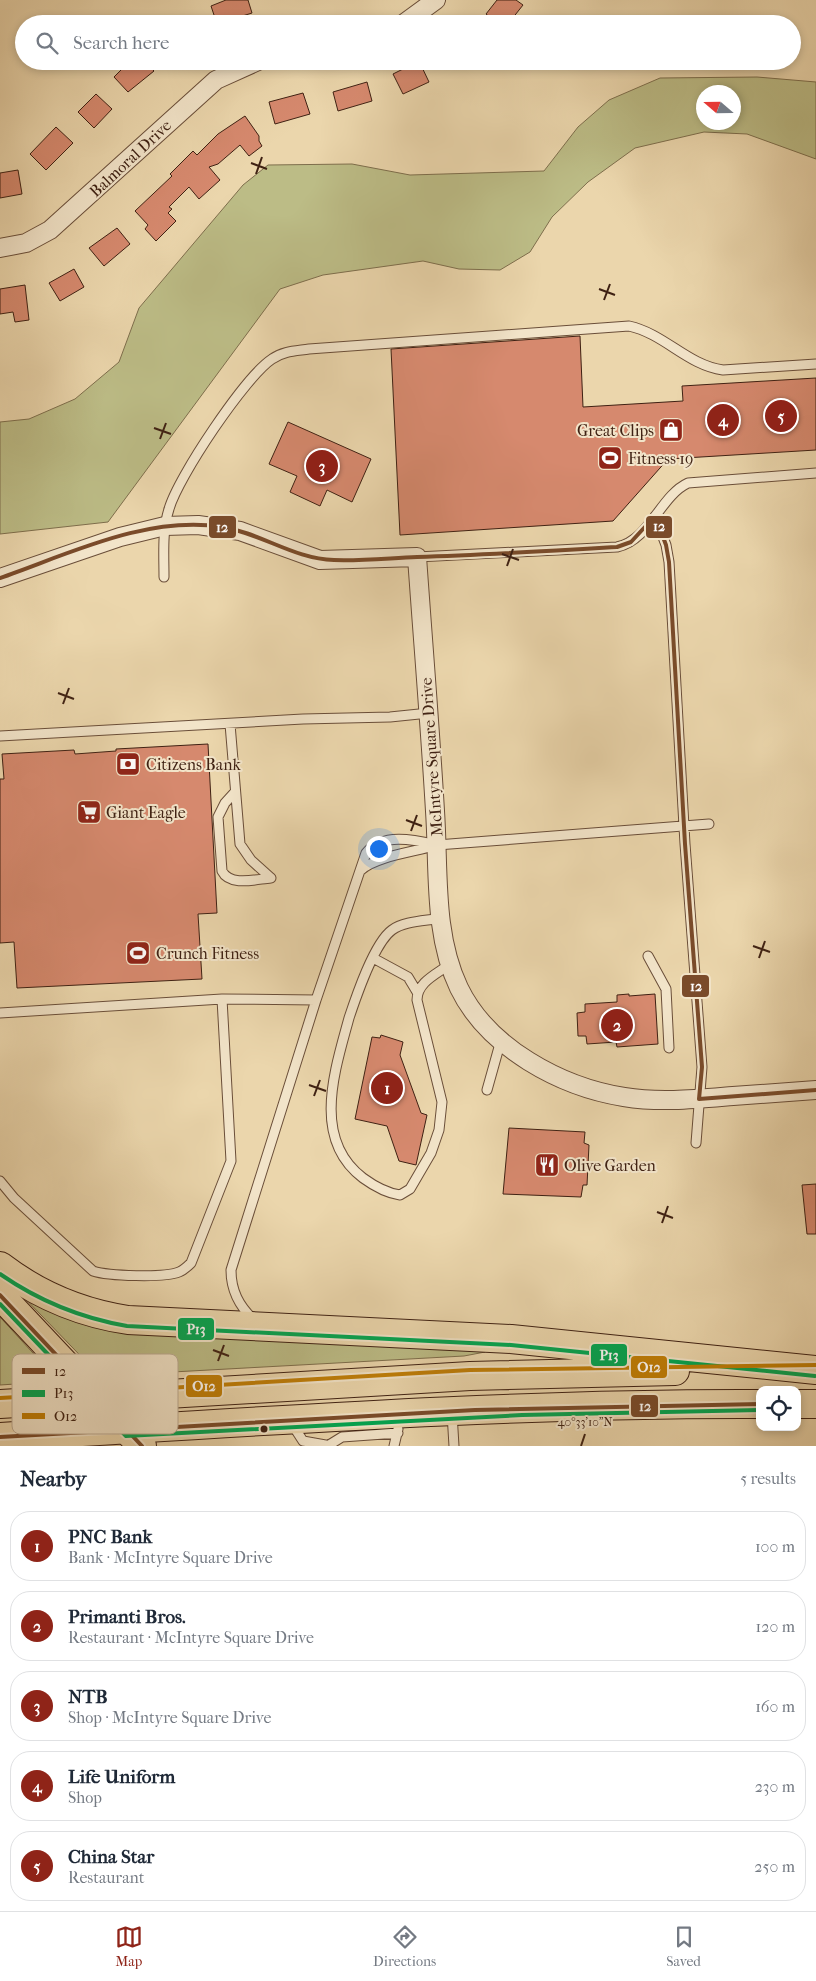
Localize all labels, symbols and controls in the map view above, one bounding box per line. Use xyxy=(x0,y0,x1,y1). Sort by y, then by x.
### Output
search box xyxy=(15,15,801,70)
icon: search xyxy=(33,29,61,57)
text: Search here xyxy=(73,32,169,54)
north arrow xyxy=(696,85,741,130)
street label: Balmoral Drive xyxy=(86,116,175,201)
pin: 5 xyxy=(765,397,797,435)
pin: 4 xyxy=(707,401,739,439)
shop icon: Great Clips xyxy=(658,417,684,443)
place label: Great Clips xyxy=(577,421,654,440)
sports icon: Fitness 19 xyxy=(597,445,623,471)
pin: 3 xyxy=(306,447,338,485)
place label: Fitness 19 xyxy=(628,449,693,468)
line badge: 12 xyxy=(208,515,237,539)
line badge: 12 xyxy=(645,515,673,539)
text: 12 xyxy=(653,518,665,535)
text: 12 xyxy=(216,519,228,536)
street label: McIntyre Square Drive xyxy=(416,677,447,837)
bank icon: Citizens Bank xyxy=(115,751,141,777)
place label: Citizens Bank xyxy=(146,755,241,774)
supermarket icon: Giant Eagle xyxy=(76,799,102,825)
place label: Giant Eagle xyxy=(106,803,186,822)
your location xyxy=(366,836,392,862)
sports icon: Crunch Fitness xyxy=(125,940,151,966)
place label: Crunch Fitness xyxy=(156,944,259,963)
line badge: 12 xyxy=(681,974,710,998)
text: 12 xyxy=(690,978,702,995)
pin: 2 xyxy=(601,1006,633,1044)
pin: 1 xyxy=(371,1069,403,1107)
restaurant icon: Olive Garden xyxy=(534,1152,560,1178)
place label: Olive Garden xyxy=(564,1156,657,1175)
line badge: P13 xyxy=(177,1317,215,1341)
text: P13 xyxy=(186,1321,206,1338)
line badge: P13 xyxy=(590,1343,628,1367)
text: P13 xyxy=(599,1347,619,1364)
legend xyxy=(12,1354,178,1434)
line badge: O12 xyxy=(630,1355,668,1379)
text: O12 xyxy=(637,1359,661,1376)
text: 12 xyxy=(54,1363,66,1380)
line badge: O12 xyxy=(185,1374,223,1398)
text: O12 xyxy=(192,1378,216,1395)
text: P13 xyxy=(54,1385,73,1402)
map controls xyxy=(756,1386,801,1431)
button: locate xyxy=(756,1386,801,1431)
line badge: 12 xyxy=(630,1394,659,1418)
text: 12 xyxy=(639,1398,651,1415)
text: O12 xyxy=(54,1408,77,1425)
text: 40°33'10"N xyxy=(557,1415,613,1429)
unlabelled marker xyxy=(259,1424,269,1434)
text: Nearby xyxy=(20,1467,86,1491)
text: 5 results xyxy=(740,1469,796,1488)
text: PNC Bank xyxy=(68,1526,152,1548)
text: 1 xyxy=(34,1537,40,1556)
text: 100 m xyxy=(755,1537,795,1556)
text: Bank · McIntyre Square Drive xyxy=(68,1548,273,1567)
text: Primanti Bros. xyxy=(68,1606,186,1628)
text: 2 xyxy=(33,1617,41,1636)
text: 120 m xyxy=(756,1617,795,1636)
text: Restaurant · McIntyre Square Drive xyxy=(68,1628,314,1647)
text: NTB xyxy=(68,1686,108,1708)
text: 3 xyxy=(34,1697,40,1716)
text: 160 m xyxy=(755,1697,795,1716)
text: Shop · McIntyre Square Drive xyxy=(68,1708,271,1727)
text: Life Uniform xyxy=(68,1766,175,1788)
text: 4 xyxy=(32,1777,42,1796)
text: 230 m xyxy=(755,1777,795,1796)
text: Shop xyxy=(68,1788,102,1807)
text: China Star xyxy=(68,1846,154,1868)
text: 5 xyxy=(34,1857,40,1876)
text: 250 m xyxy=(754,1857,795,1876)
text: Restaurant xyxy=(68,1868,144,1887)
tab: Map xyxy=(115,1923,143,1970)
tab: Directions xyxy=(373,1923,436,1970)
tab: Saved xyxy=(666,1923,701,1970)

